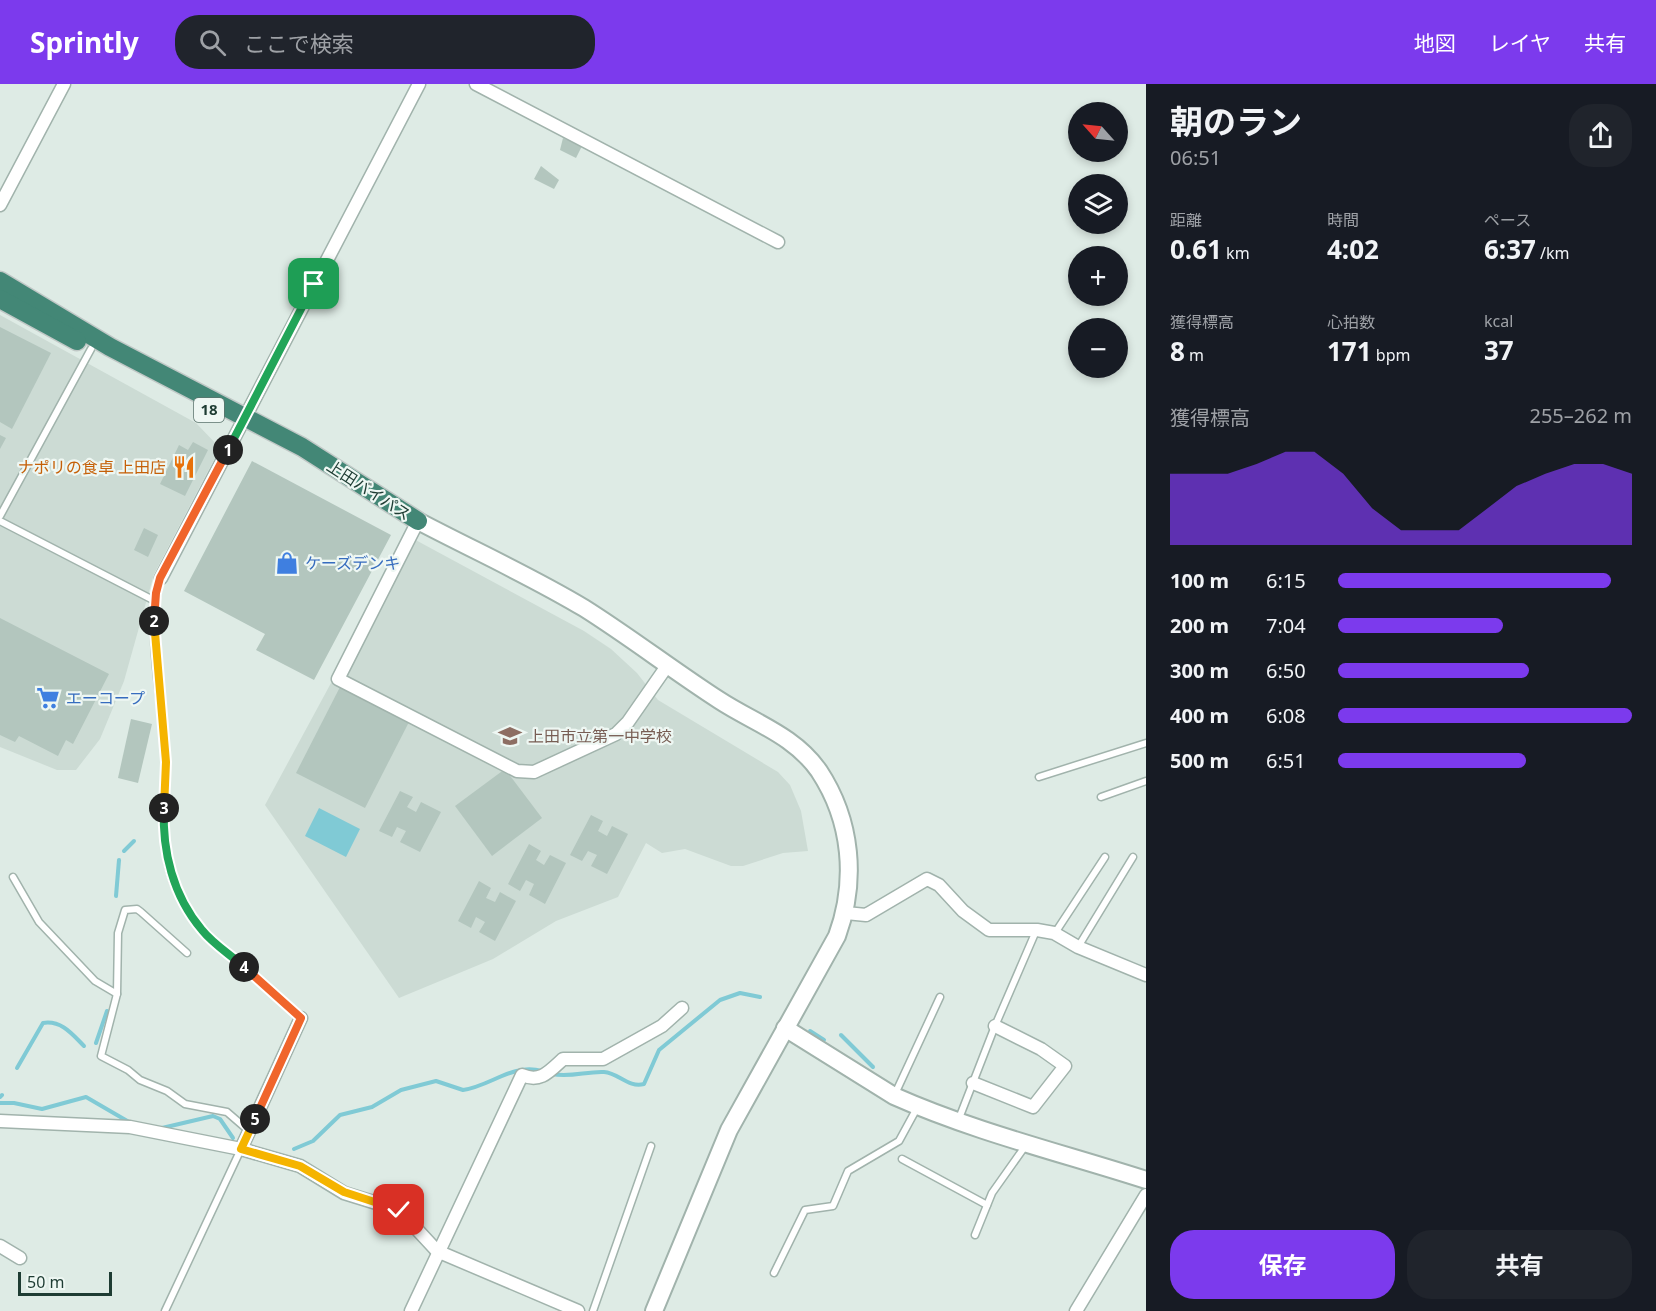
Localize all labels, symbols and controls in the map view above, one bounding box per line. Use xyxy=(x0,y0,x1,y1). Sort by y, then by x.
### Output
search box xyxy=(175,15,595,69)
text: Sprintly xyxy=(30,23,139,61)
icon: search xyxy=(196,26,229,59)
text: ここで検索 xyxy=(244,28,354,58)
text: 地図 xyxy=(1414,29,1456,57)
text: レイヤ xyxy=(1489,29,1551,57)
text: 共有 xyxy=(1584,29,1626,57)
text: 朝のラン xyxy=(1170,99,1302,144)
north arrow xyxy=(1068,102,1128,162)
map controls xyxy=(1068,102,1128,378)
button: share xyxy=(1569,104,1632,167)
text: 06:51 xyxy=(1170,144,1221,171)
button: layers xyxy=(1068,174,1128,234)
text: 距離 xyxy=(1170,209,1202,231)
text: 時間 xyxy=(1327,209,1359,231)
text: ペース xyxy=(1484,209,1531,231)
text: 0.61 xyxy=(1170,231,1222,267)
text: 4:02 xyxy=(1327,231,1379,267)
text: 6:37 xyxy=(1484,231,1536,267)
text: km xyxy=(1222,242,1250,264)
text: /km xyxy=(1536,242,1570,264)
button: + xyxy=(1068,246,1128,306)
pin xyxy=(288,258,339,309)
icon: arrive xyxy=(297,267,330,300)
text: kcal xyxy=(1484,310,1513,332)
text: 獲得標高 xyxy=(1170,311,1234,333)
text: 心拍数 xyxy=(1327,311,1375,333)
button: − xyxy=(1068,318,1128,378)
text: 37 xyxy=(1484,332,1514,368)
text: 8 xyxy=(1170,333,1185,369)
text: 171 xyxy=(1327,333,1372,369)
text: m xyxy=(1185,344,1204,366)
text: bpm xyxy=(1372,344,1410,366)
road number: 18 xyxy=(194,398,224,422)
text: 255–262 m xyxy=(1529,402,1632,429)
text: 獲得標高 xyxy=(1170,404,1250,431)
pin: 1 xyxy=(213,435,243,465)
text: 1 xyxy=(223,439,233,461)
restaurant icon: ナポリの食卓 上田店 xyxy=(171,454,197,480)
street label: 上田バイパス xyxy=(323,455,415,525)
place label: ナポリの食卓 上田店 xyxy=(18,456,166,478)
shop icon: ケーズデンキ xyxy=(274,550,300,576)
place label: ケーズデンキ xyxy=(305,552,400,574)
text: 100 m xyxy=(1170,567,1229,594)
text: 6:15 xyxy=(1266,567,1306,594)
pin: 2 xyxy=(139,606,169,636)
text: 2 xyxy=(149,610,159,632)
text: 200 m xyxy=(1170,612,1229,639)
text: 7:04 xyxy=(1266,612,1306,639)
text: 300 m xyxy=(1170,657,1229,684)
text: 6:50 xyxy=(1266,657,1306,684)
supermarket icon: エーコープ xyxy=(35,685,61,711)
place label: エーコープ xyxy=(66,687,145,709)
text: 400 m xyxy=(1170,702,1229,729)
text: 6:08 xyxy=(1266,702,1306,729)
school or university icon: 上田市立第一中学校 xyxy=(497,723,523,749)
place label: 上田市立第一中学校 xyxy=(528,725,672,747)
text: 500 m xyxy=(1170,747,1229,774)
text: 6:51 xyxy=(1266,747,1306,774)
pin: 3 xyxy=(149,793,179,823)
text: 3 xyxy=(159,797,169,819)
pin: 4 xyxy=(229,952,259,982)
text: 4 xyxy=(239,956,249,978)
pin: 5 xyxy=(240,1104,270,1134)
text: 5 xyxy=(250,1108,260,1130)
pin xyxy=(373,1184,424,1235)
icon: check xyxy=(382,1193,415,1226)
button: 保存 xyxy=(1170,1230,1395,1299)
button: 共有 xyxy=(1407,1230,1632,1299)
scale bar xyxy=(18,1269,112,1296)
text: 50 m xyxy=(27,1271,64,1293)

